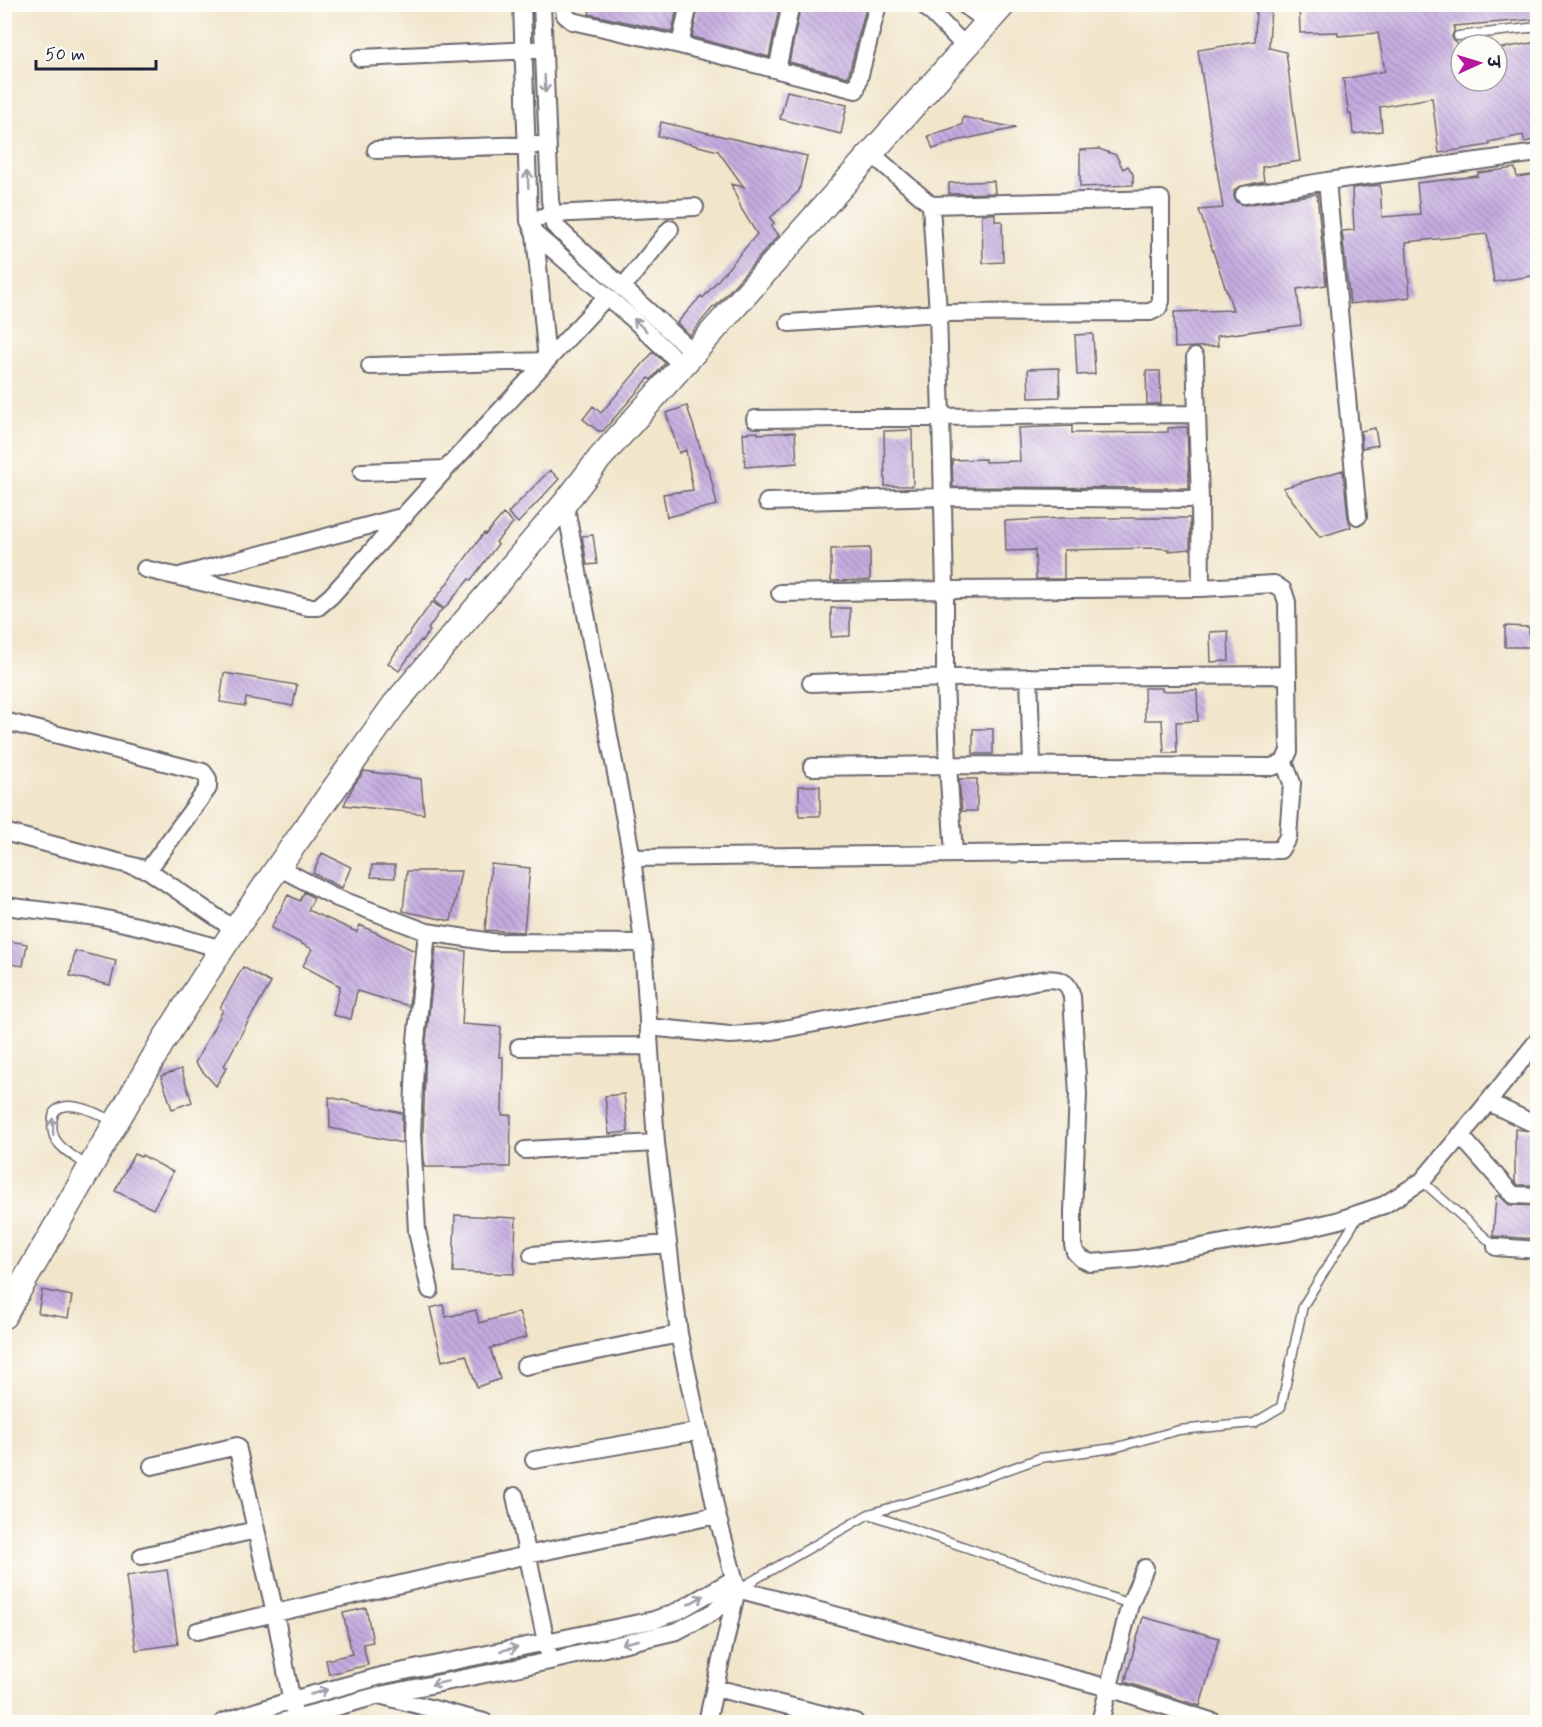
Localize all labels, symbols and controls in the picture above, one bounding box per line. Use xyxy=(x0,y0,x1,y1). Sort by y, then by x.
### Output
scale bar xyxy=(36,33,156,71)
north arrow xyxy=(1449,33,1509,93)
text: 50 m xyxy=(45,43,85,67)
text: उ xyxy=(1481,54,1503,69)
one-way arrow xyxy=(539,73,550,93)
one-way arrow xyxy=(523,170,534,190)
one-way arrow xyxy=(633,318,648,333)
one-way arrow xyxy=(48,1118,59,1137)
one-way arrow xyxy=(688,1594,705,1606)
one-way arrow xyxy=(621,1637,640,1648)
one-way arrow xyxy=(499,1643,518,1655)
one-way arrow xyxy=(430,1678,450,1689)
one-way arrow xyxy=(309,1686,328,1697)

